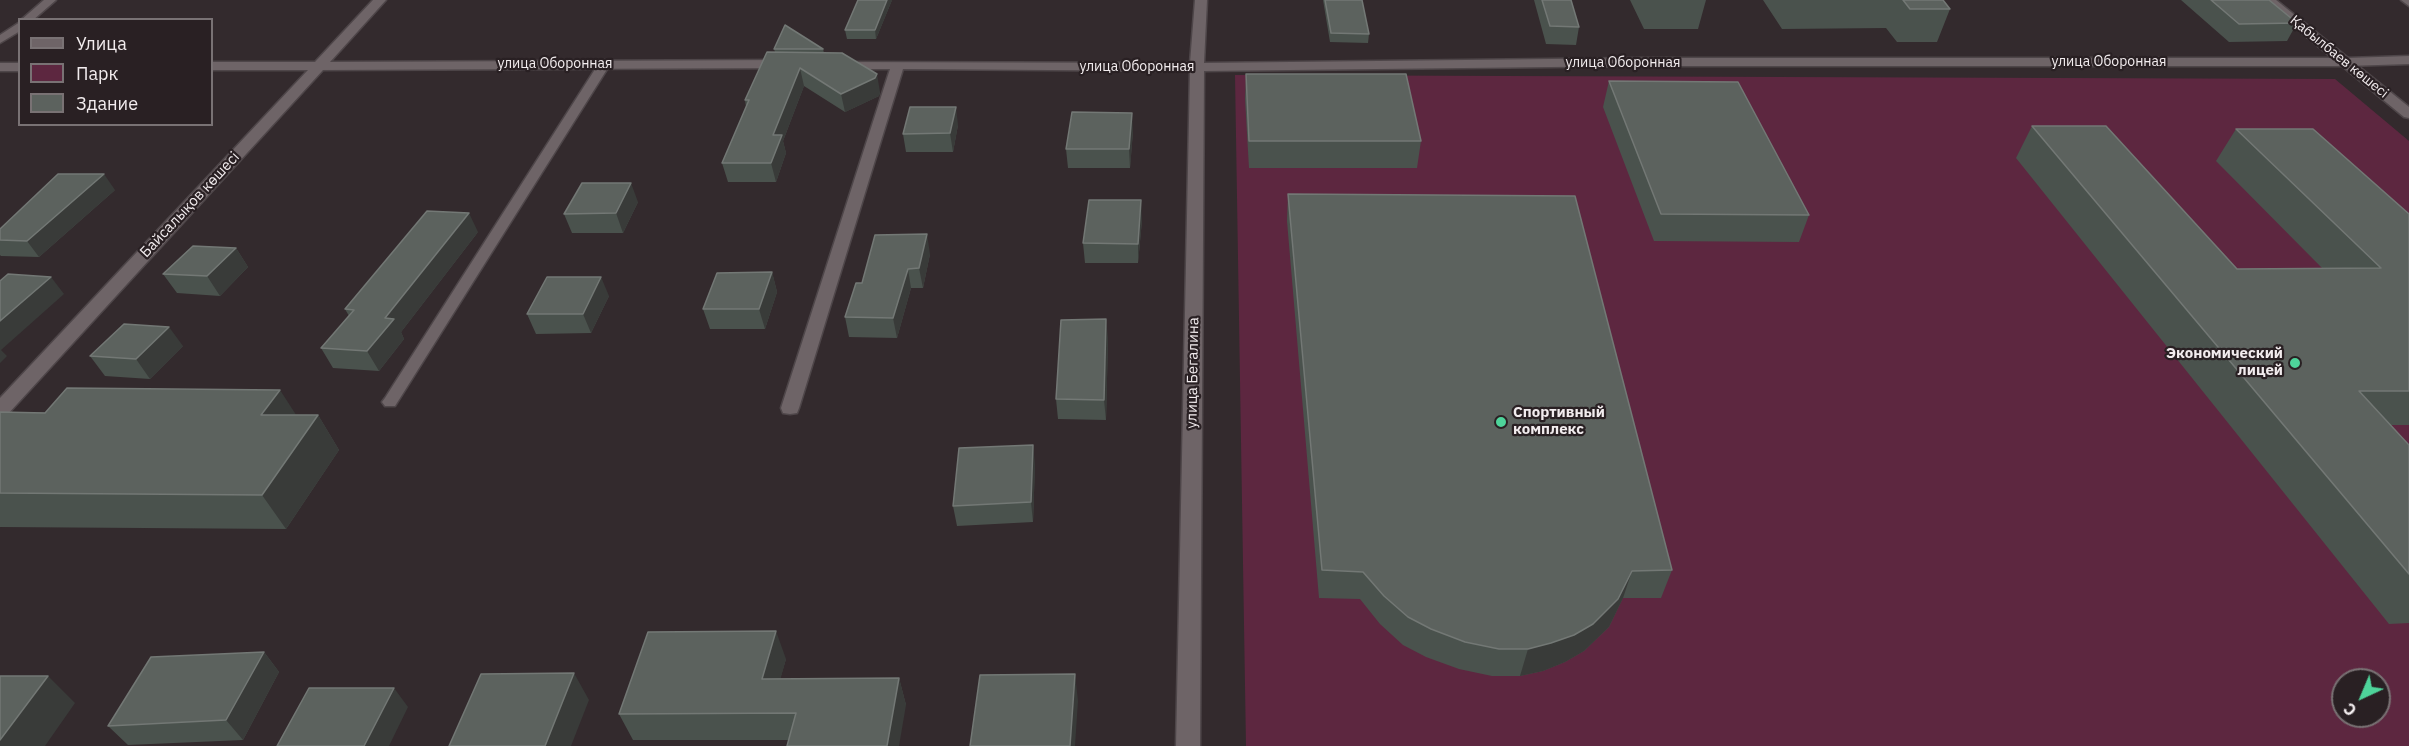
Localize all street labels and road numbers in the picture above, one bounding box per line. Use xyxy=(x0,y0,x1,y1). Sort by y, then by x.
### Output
street label: Қабылбаев көшесі xyxy=(2286,12,2392,102)
street label: улица Оборонная xyxy=(2051,54,2167,70)
street label: улица Оборонная xyxy=(1565,55,1681,71)
street label: улица Оборонная xyxy=(497,56,613,72)
street label: улица Оборонная xyxy=(1079,59,1195,75)
street label: Байсалықов көшесі xyxy=(136,148,244,262)
street label: улица Бегалина xyxy=(1183,317,1203,429)

